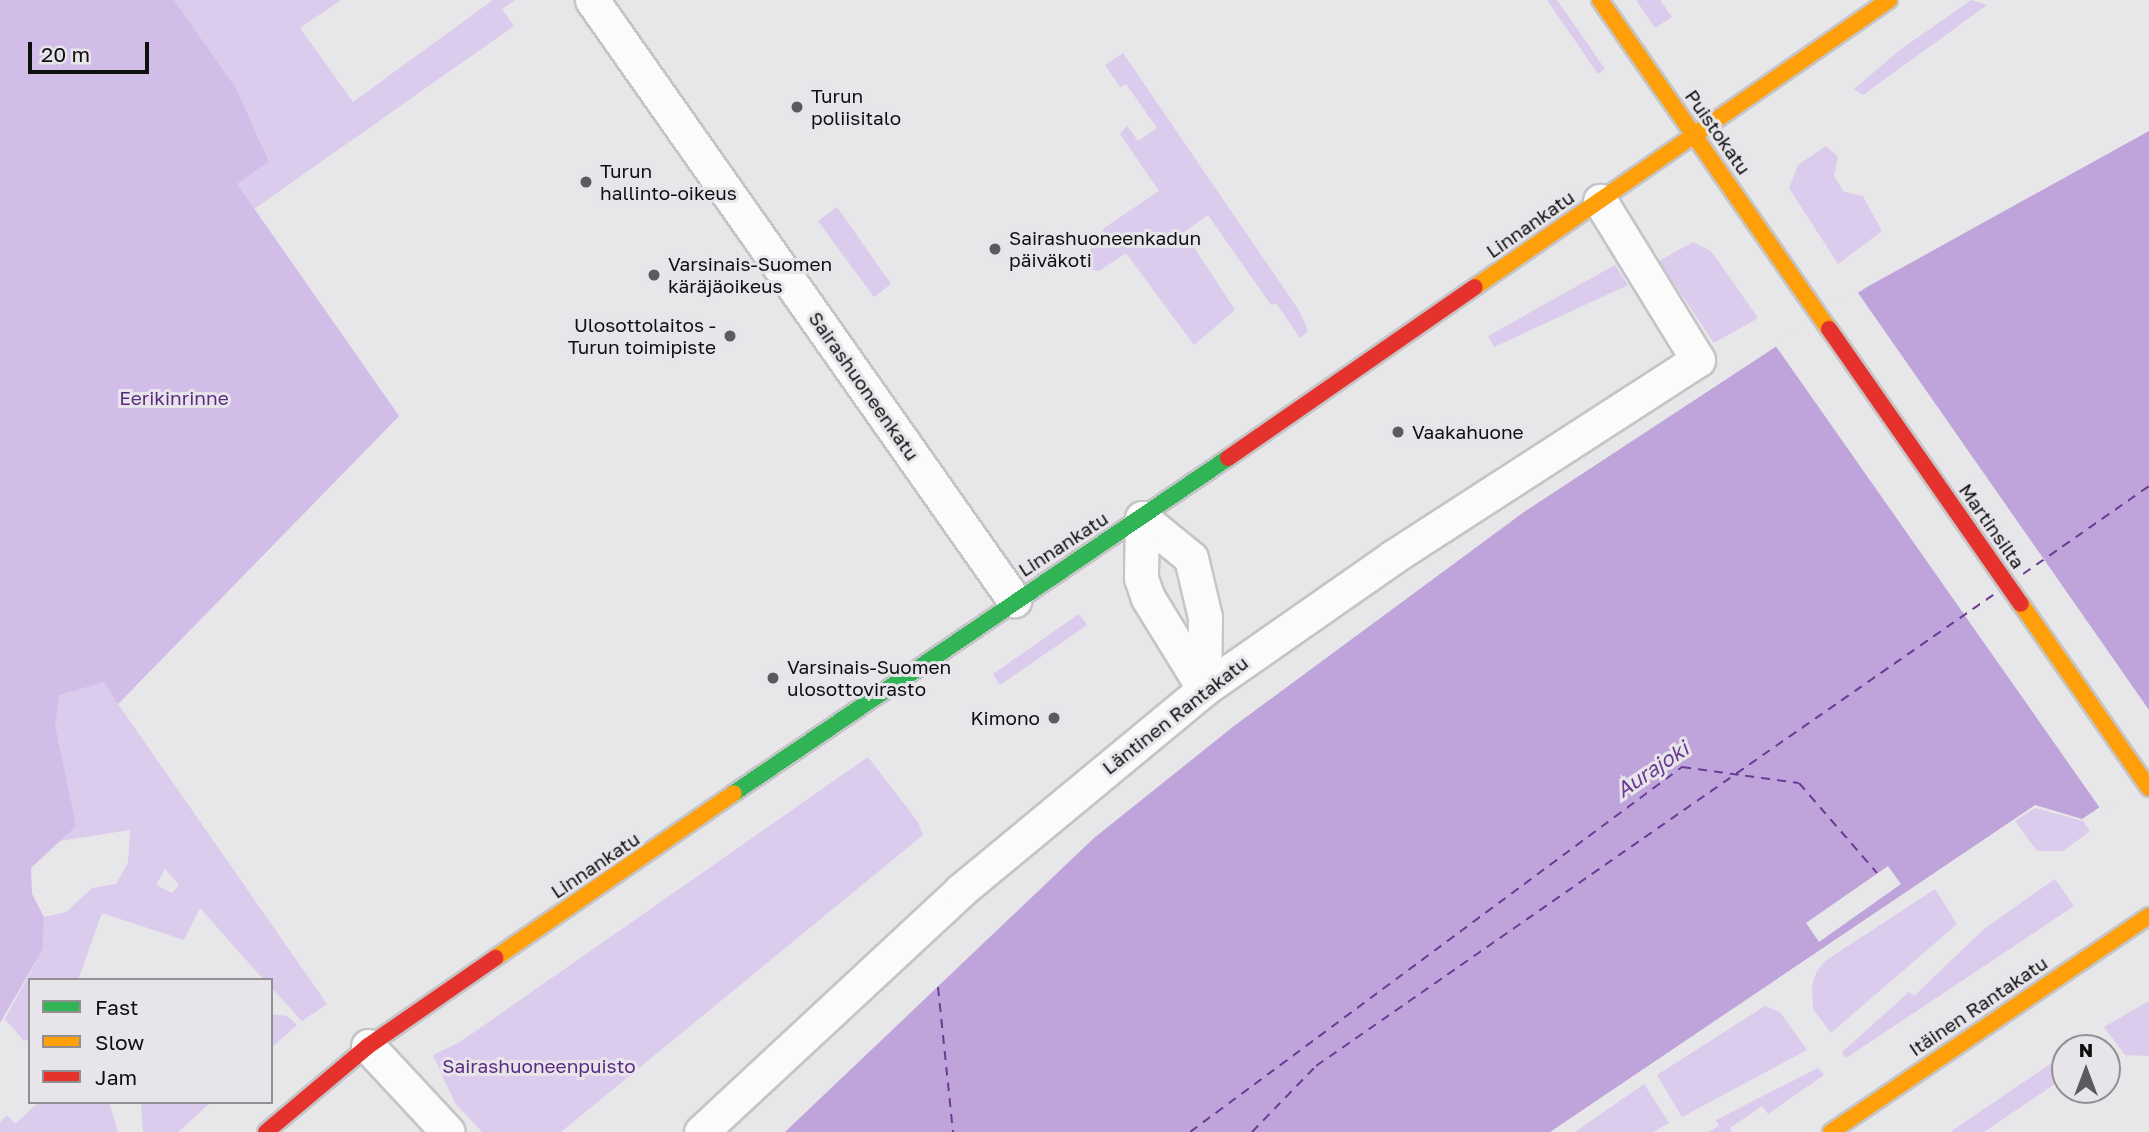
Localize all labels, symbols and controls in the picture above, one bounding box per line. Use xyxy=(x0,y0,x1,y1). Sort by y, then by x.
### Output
scale bar xyxy=(32,28,152,72)
text: 20 m xyxy=(41,41,90,67)
place label: Turun poliisitalo xyxy=(811,85,901,129)
street label: Puistokatu xyxy=(1680,85,1756,179)
marker: Turun poliisitalo xyxy=(789,99,805,115)
place label: Turun hallinto-oikeus xyxy=(600,160,737,204)
marker: Turun hallinto-oikeus xyxy=(578,174,594,190)
street label: Linnankatu xyxy=(1482,185,1578,263)
place label: Sairashuoneenkadun päiväkoti xyxy=(1009,227,1201,271)
marker: Sairashuoneenkadun päiväkoti xyxy=(987,241,1003,257)
place label: Varsinais-Suomen käräjäoikeus xyxy=(668,253,832,297)
marker: Varsinais-Suomen käräjäoikeus xyxy=(646,267,662,283)
street label: Sairashuoneenkatu xyxy=(804,307,924,465)
place label: Ulosottolaitos - Turun toimipiste xyxy=(568,314,716,358)
marker: Ulosottolaitos - Turun toimipiste xyxy=(722,328,738,344)
park label: Eerikinrinne xyxy=(119,387,229,409)
place label: Vaakahuone xyxy=(1412,421,1524,443)
marker: Vaakahuone xyxy=(1390,424,1406,440)
street label: Martinsilta xyxy=(1954,479,2030,573)
street label: Linnankatu xyxy=(1014,507,1112,581)
street label: Läntinen Rantakatu xyxy=(1098,651,1252,779)
place label: Varsinais-Suomen ulosottovirasto xyxy=(787,656,951,700)
marker: Varsinais-Suomen ulosottovirasto xyxy=(765,670,781,686)
place label: Kimono xyxy=(970,707,1040,729)
marker: Kimono xyxy=(1046,710,1062,726)
water label: Aurajoki xyxy=(1611,736,1693,802)
street label: Linnankatu xyxy=(546,827,644,903)
street label: Itäinen Rantakatu xyxy=(1904,951,2052,1061)
legend xyxy=(28,978,273,1104)
text: Fast xyxy=(95,994,138,1020)
text: Slow xyxy=(95,1029,144,1055)
north arrow xyxy=(2051,1034,2121,1104)
text: N xyxy=(2079,1038,2093,1061)
park label: Sairashuoneenpuisto xyxy=(442,1055,636,1077)
text: Jam xyxy=(95,1064,137,1090)

